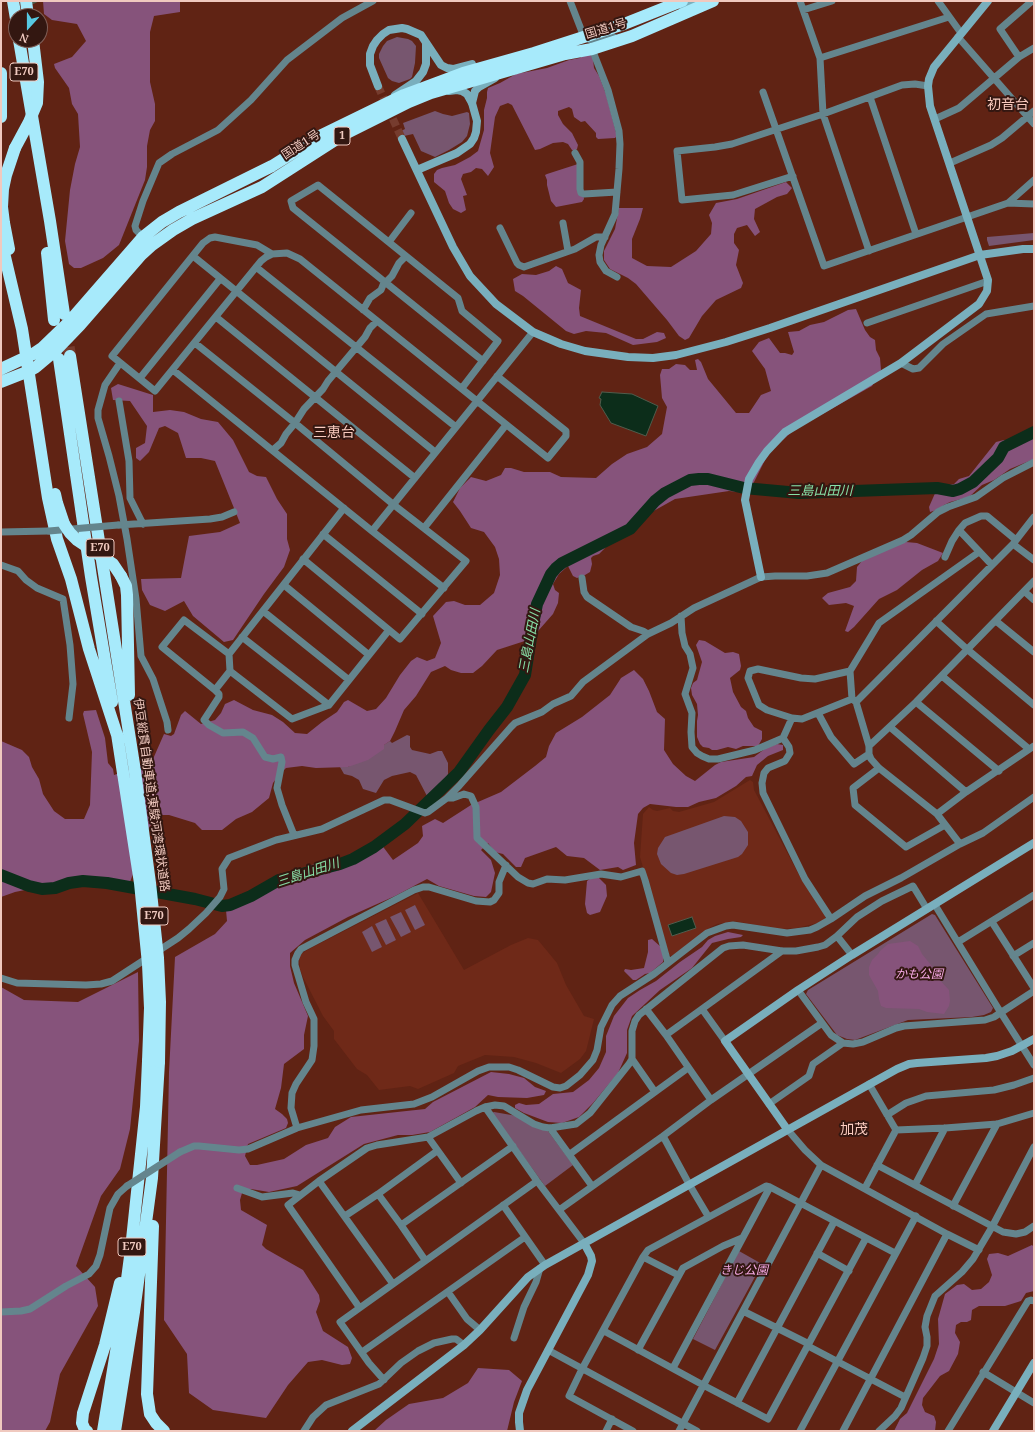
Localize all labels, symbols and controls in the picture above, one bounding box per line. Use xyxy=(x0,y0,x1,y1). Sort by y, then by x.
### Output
north arrow xyxy=(8,8,48,48)
street label: 国道1号 xyxy=(583,16,629,42)
text: N xyxy=(17,30,31,47)
road number: E70 xyxy=(10,63,38,81)
district label: 初音台 xyxy=(987,97,1029,113)
street label: 国道1号 xyxy=(279,127,323,163)
road number: 1 xyxy=(334,127,350,145)
district label: 三恵台 xyxy=(313,425,355,441)
water label: 三島山田川 xyxy=(788,483,852,499)
road number: E70 xyxy=(86,539,114,557)
water label: 三島山田川 xyxy=(516,608,544,674)
street label: 伊豆縦貫自動車道;東駿河湾環状道路 xyxy=(130,697,172,893)
water label: 三島山田川 xyxy=(275,856,341,890)
road number: E70 xyxy=(140,907,168,925)
park label: かも公園 xyxy=(895,968,943,982)
district label: 加茂 xyxy=(840,1122,868,1138)
road number: E70 xyxy=(118,1238,146,1256)
park label: きじ公園 xyxy=(720,1264,768,1278)

